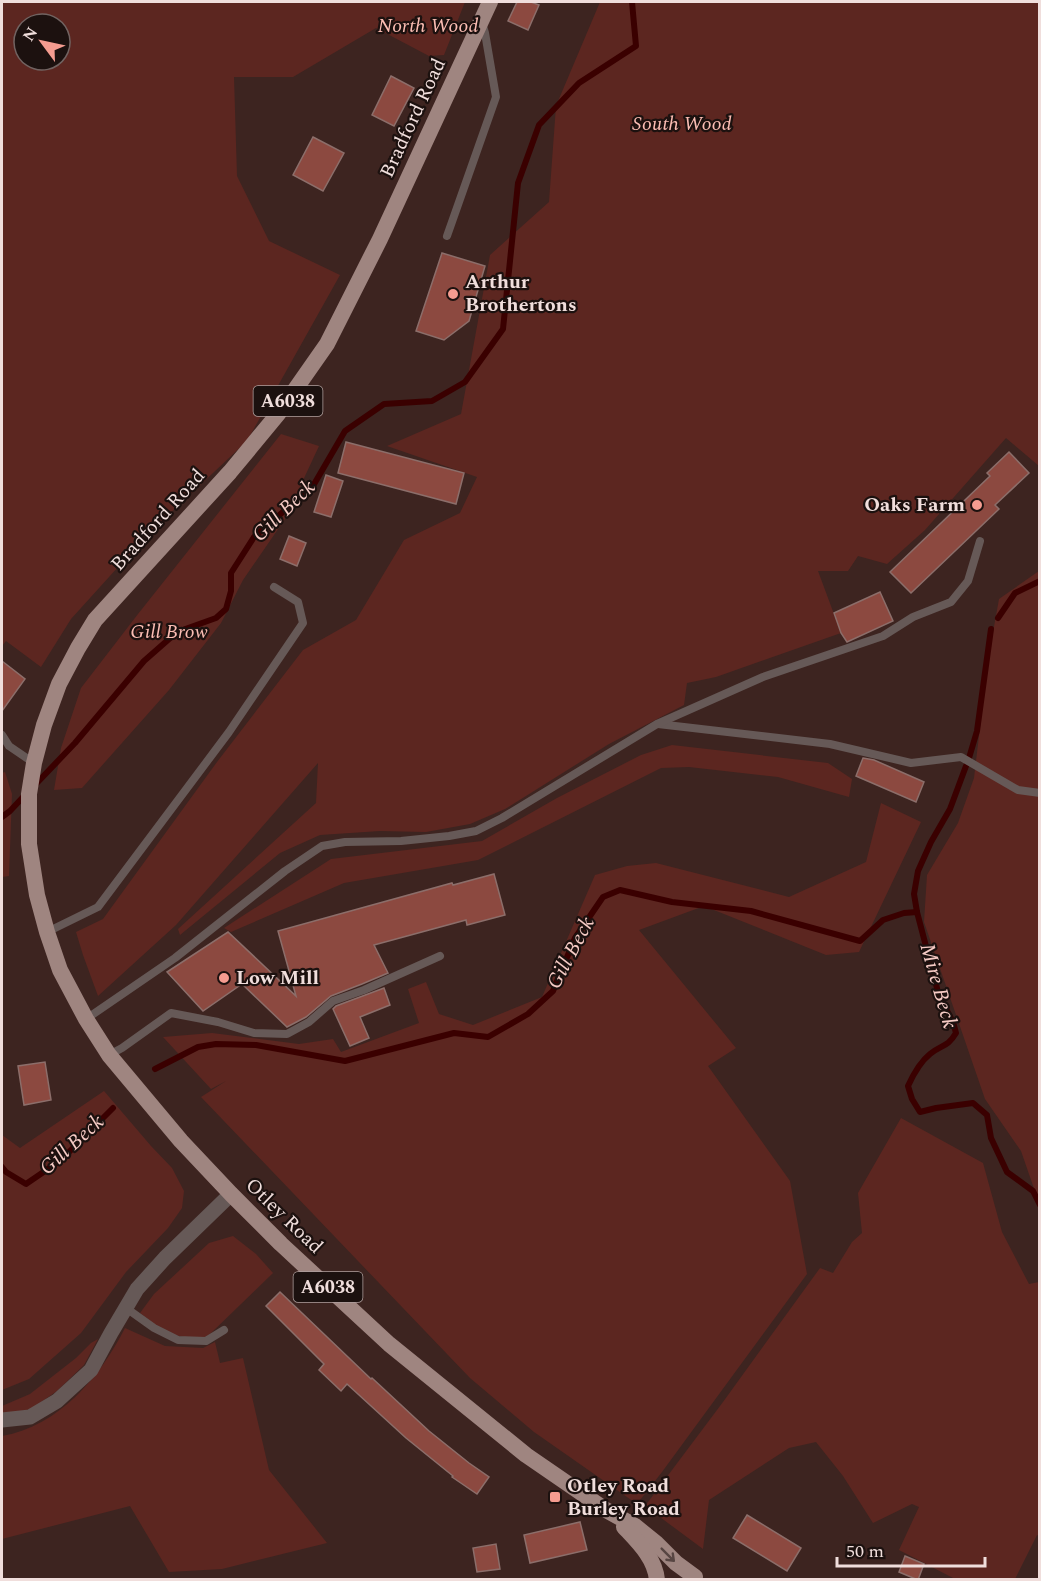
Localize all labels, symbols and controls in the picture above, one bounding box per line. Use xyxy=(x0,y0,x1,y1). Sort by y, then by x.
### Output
park label: North Wood xyxy=(377,11,479,41)
north arrow xyxy=(12,12,72,72)
text: N xyxy=(17,22,44,46)
street label: Bradford Road xyxy=(372,53,454,183)
park label: South Wood xyxy=(632,109,732,139)
place label: Arthur Brothertons xyxy=(465,267,577,320)
marker: Arthur Brothertons xyxy=(446,287,460,301)
road number: A6038 xyxy=(254,386,322,416)
street label: Bradford Road xyxy=(104,462,212,578)
water label: Gill Beck xyxy=(245,472,323,550)
place label: Oaks Farm xyxy=(864,490,965,520)
marker: Oaks Farm xyxy=(970,498,984,512)
park label: Gill Brow xyxy=(130,617,208,647)
water label: Gill Beck xyxy=(539,911,604,995)
water label: Mire Beck xyxy=(911,939,966,1033)
place label: Low Mill xyxy=(236,963,319,993)
marker: Low Mill xyxy=(217,971,231,985)
water label: Gill Beck xyxy=(32,1107,112,1183)
street label: Otley Road xyxy=(238,1171,330,1261)
road number: A6038 xyxy=(294,1272,362,1302)
place label: Otley Road Burley Road xyxy=(567,1471,680,1524)
marker: Otley Road Burley Road xyxy=(548,1490,562,1504)
scale bar xyxy=(837,1530,986,1568)
text: 50 m xyxy=(846,1538,884,1565)
one-way arrow xyxy=(660,1548,675,1563)

